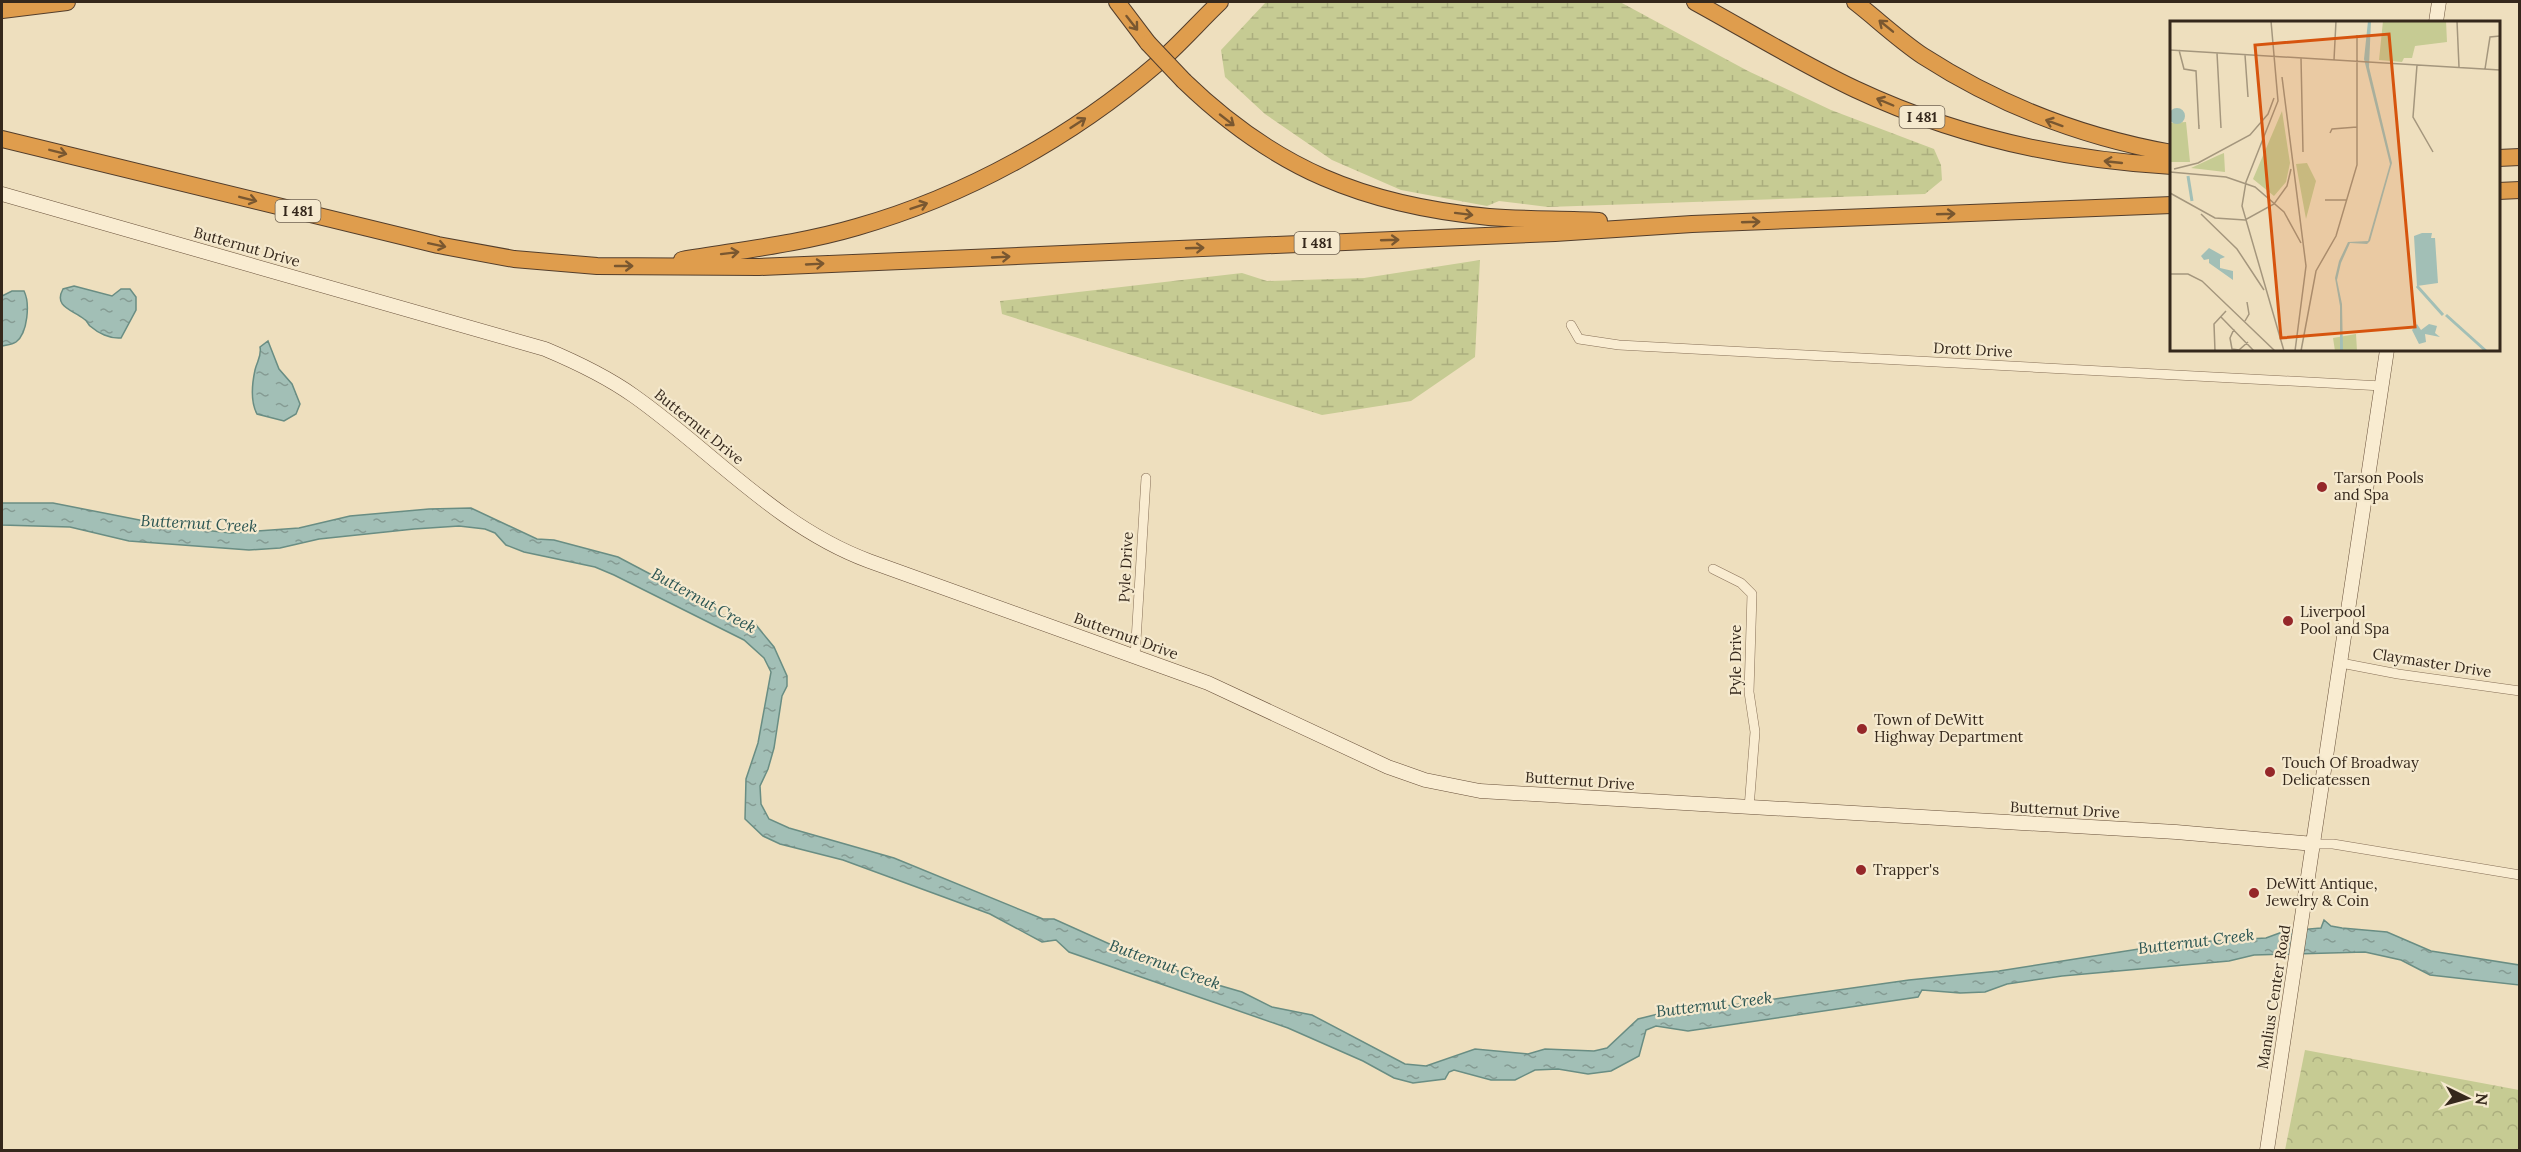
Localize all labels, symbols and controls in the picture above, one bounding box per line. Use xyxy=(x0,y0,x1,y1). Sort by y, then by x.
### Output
one-way arrow xyxy=(1126,15,1139,31)
one-way arrow xyxy=(1879,19,1894,33)
inset map xyxy=(2170,21,2500,351)
one-way arrow xyxy=(1876,96,1895,107)
road number: I 481 xyxy=(1900,106,1944,128)
one-way arrow xyxy=(1219,113,1235,126)
one-way arrow xyxy=(2045,116,2064,127)
one-way arrow xyxy=(1069,117,1086,129)
one-way arrow xyxy=(49,147,68,159)
one-way arrow xyxy=(2104,156,2124,167)
one-way arrow xyxy=(238,193,257,205)
one-way arrow xyxy=(909,199,928,210)
road number: I 481 xyxy=(276,200,320,222)
one-way arrow xyxy=(1453,208,1473,219)
one-way arrow xyxy=(1935,208,1955,220)
one-way arrow xyxy=(1740,216,1760,227)
street label: Butternut Drive xyxy=(192,222,303,271)
road number: I 481 xyxy=(1294,232,1340,254)
one-way arrow xyxy=(1380,234,1400,245)
one-way arrow xyxy=(427,240,447,251)
one-way arrow xyxy=(1185,243,1205,254)
one-way arrow xyxy=(720,247,740,258)
one-way arrow xyxy=(990,251,1010,262)
one-way arrow xyxy=(805,258,825,269)
one-way arrow xyxy=(614,260,634,272)
street label: Drott Drive xyxy=(1933,338,2013,361)
street label: Butternut Drive xyxy=(651,385,748,469)
place label: Tarson Pools and Spa xyxy=(2334,468,2424,504)
marker: Tarson Pools and Spa xyxy=(2315,480,2329,494)
water label: Butternut Creek xyxy=(140,510,258,536)
street label: Pyle Drive xyxy=(1114,531,1137,603)
water label: Butternut Creek xyxy=(648,563,760,637)
place label: Liverpool Pool and Spa xyxy=(2300,602,2390,638)
street label: Butternut Drive xyxy=(1071,608,1181,663)
marker: Liverpool Pool and Spa xyxy=(2281,614,2295,628)
street label: Pyle Drive xyxy=(1726,625,1745,695)
street label: Claymaster Drive xyxy=(2371,644,2493,681)
place label: Town of DeWitt Highway Department xyxy=(1874,710,2024,746)
marker: Town of DeWitt Highway Department xyxy=(1855,722,1869,736)
place label: Touch Of Broadway Delicatessen xyxy=(2282,753,2419,789)
marker: Touch Of Broadway Delicatessen xyxy=(2263,765,2277,779)
street label: Butternut Drive xyxy=(1525,767,1636,794)
street label: Butternut Drive xyxy=(2010,797,2120,822)
place label: Trapper's xyxy=(1873,860,1939,879)
marker: Trapper's xyxy=(1854,863,1868,877)
place label: DeWitt Antique, Jewelry & Coin xyxy=(2265,874,2378,910)
marker: DeWitt Antique, Jewelry & Coin xyxy=(2247,886,2261,900)
water label: Butternut Creek xyxy=(2137,924,2255,958)
street label: Manlius Center Road xyxy=(2253,924,2294,1070)
water label: Butternut Creek xyxy=(1107,935,1223,993)
water label: Butternut Creek xyxy=(1655,987,1773,1021)
north arrow xyxy=(2437,1068,2497,1128)
text: N xyxy=(2471,1092,2492,1106)

